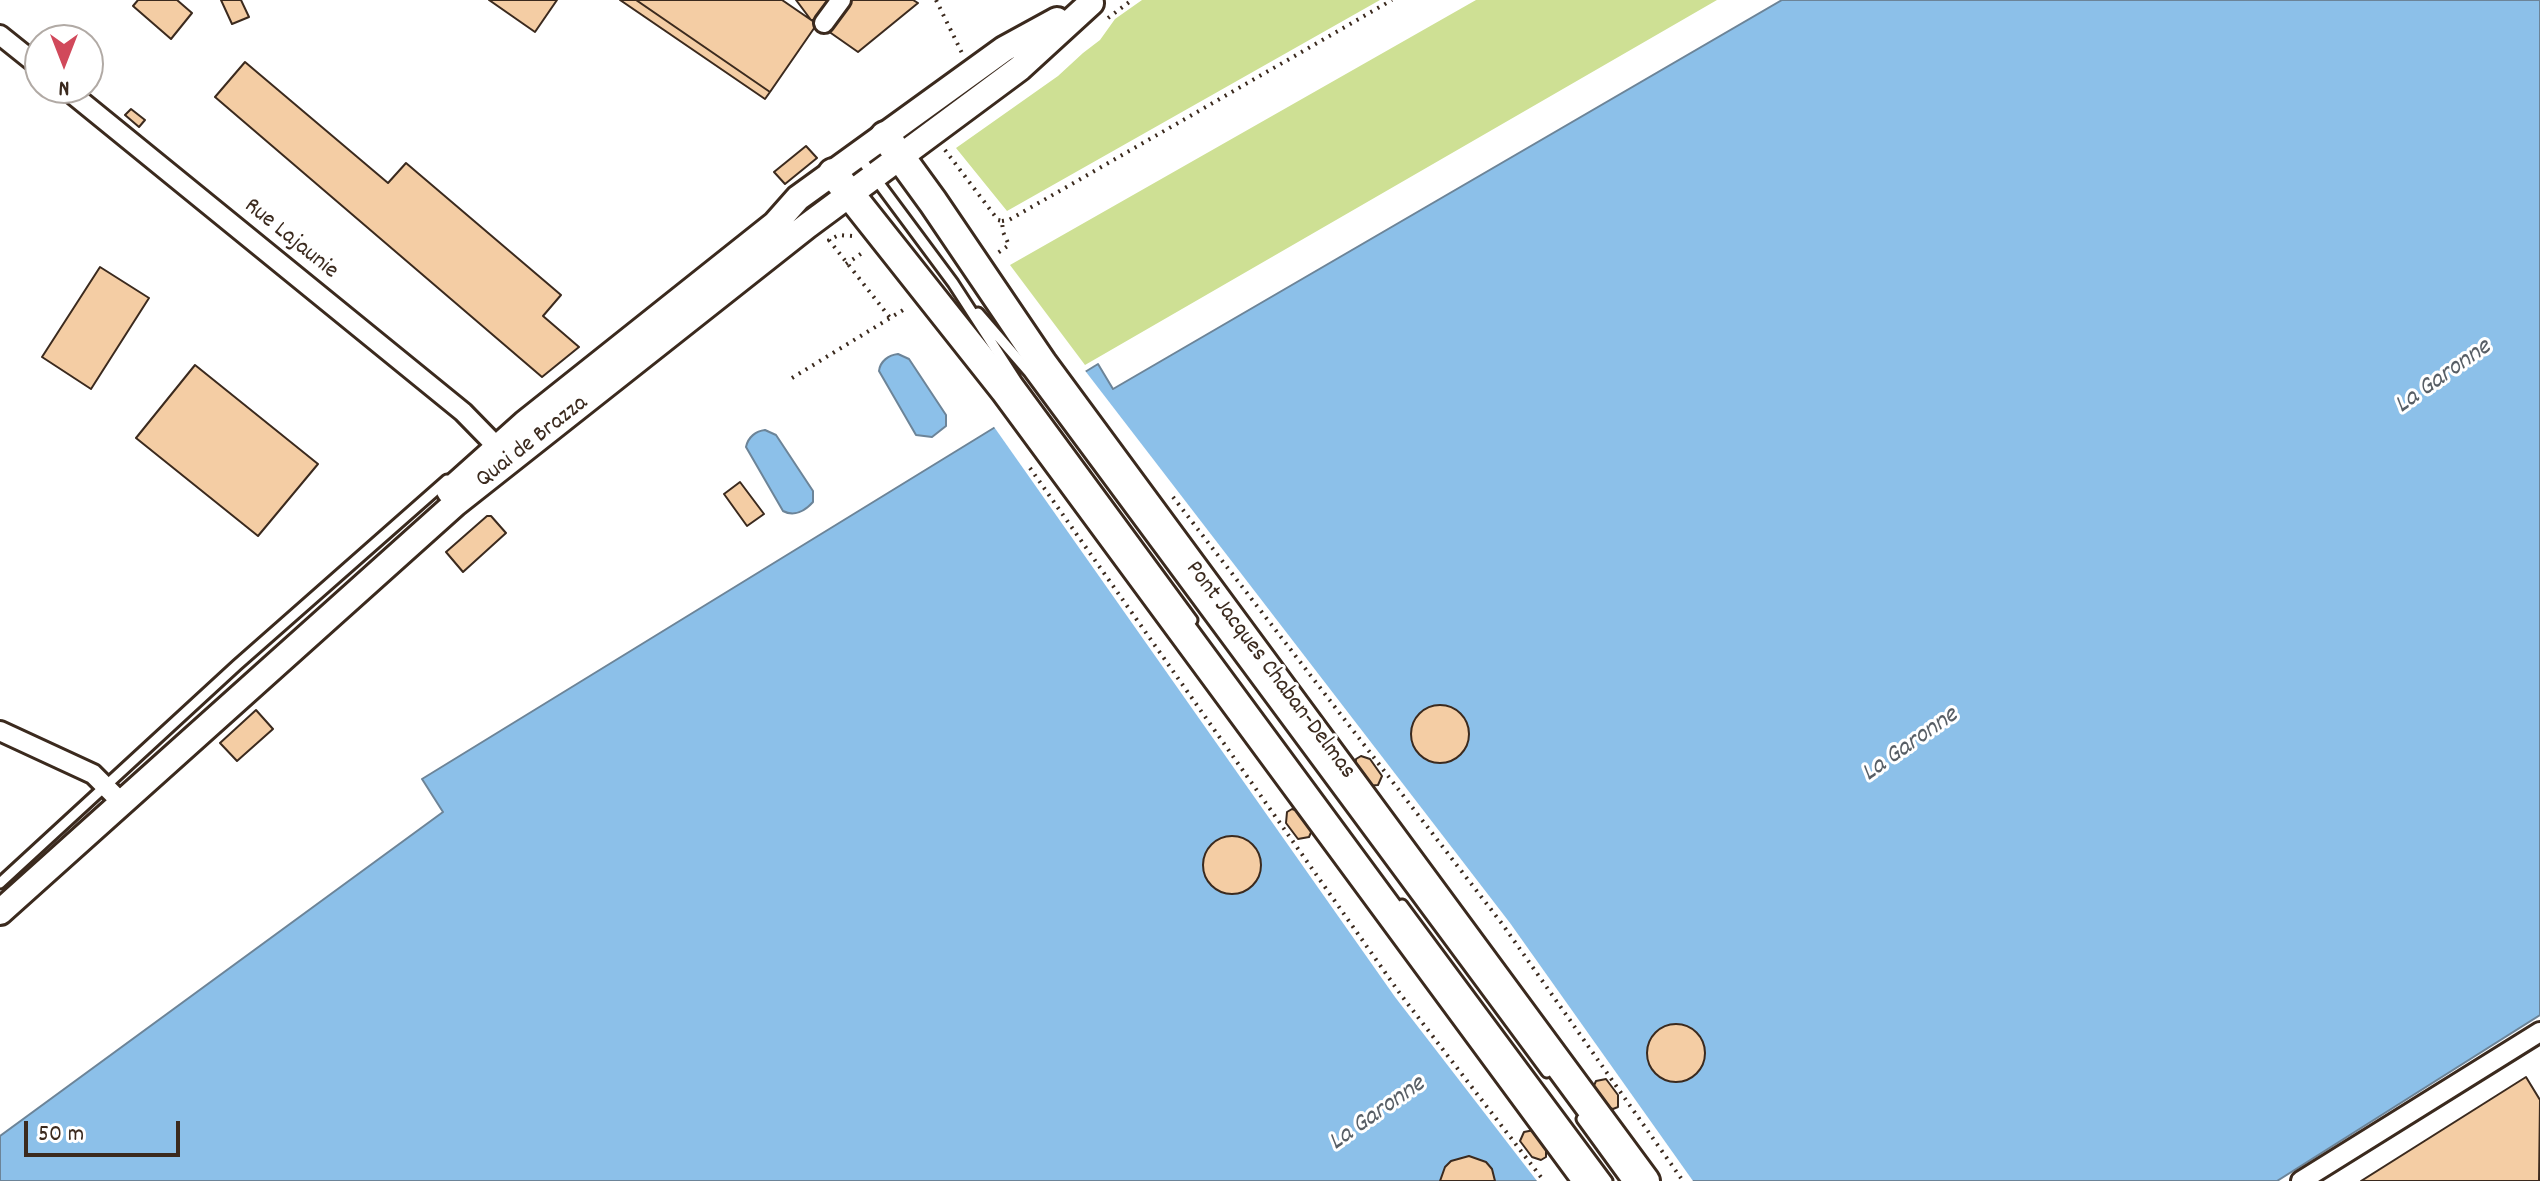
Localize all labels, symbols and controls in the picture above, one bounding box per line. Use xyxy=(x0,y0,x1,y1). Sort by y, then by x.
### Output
north arrow xyxy=(24,24,104,104)
text: N xyxy=(59,71,69,102)
street label: Rue Lajaunie xyxy=(237,193,343,287)
water label: La Garonne xyxy=(2390,333,2498,423)
street label: Quai de Brazza xyxy=(471,390,595,496)
street label: Pont Jacques Chaban-Delmas xyxy=(1178,556,1360,786)
water label: La Garonne xyxy=(1857,701,1965,791)
water label: La Garonne xyxy=(1324,1070,1432,1160)
scale bar xyxy=(28,1105,184,1155)
text: 50 m xyxy=(38,1118,84,1152)

